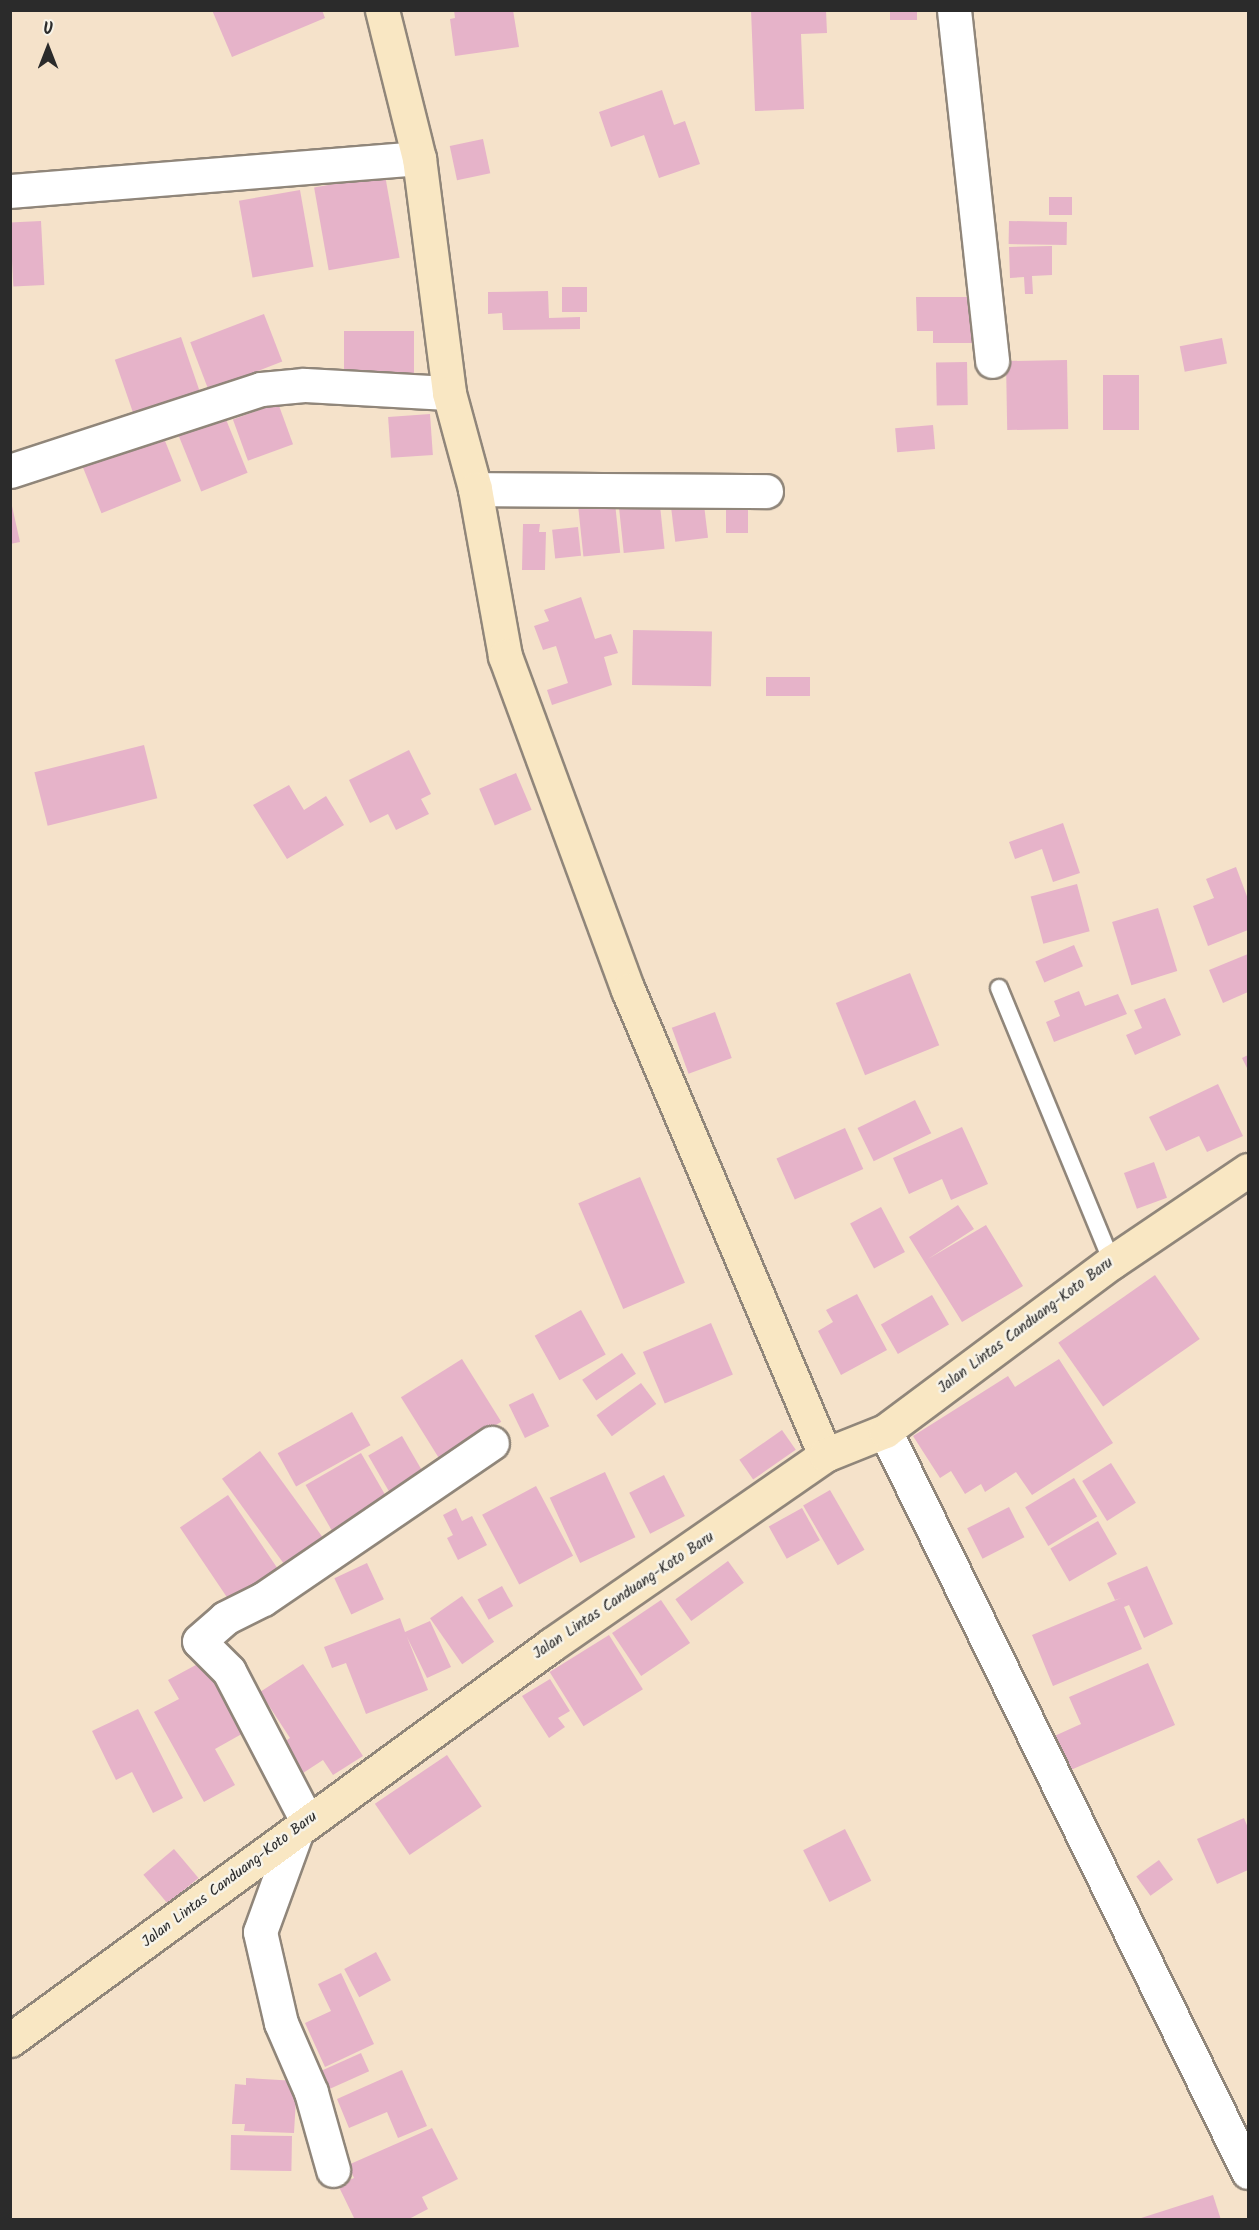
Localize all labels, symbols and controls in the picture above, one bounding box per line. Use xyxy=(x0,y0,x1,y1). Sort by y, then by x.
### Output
text: U xyxy=(43,17,53,42)
north arrow xyxy=(18,18,78,78)
street label: Jalan Lintas Canduang-Koto Baru xyxy=(935,1254,1117,1398)
street label: Jalan Lintas Canduang-Koto Baru xyxy=(530,1529,718,1663)
street label: Jalan Lintas Canduang-Koto Baru xyxy=(139,1808,321,1952)

